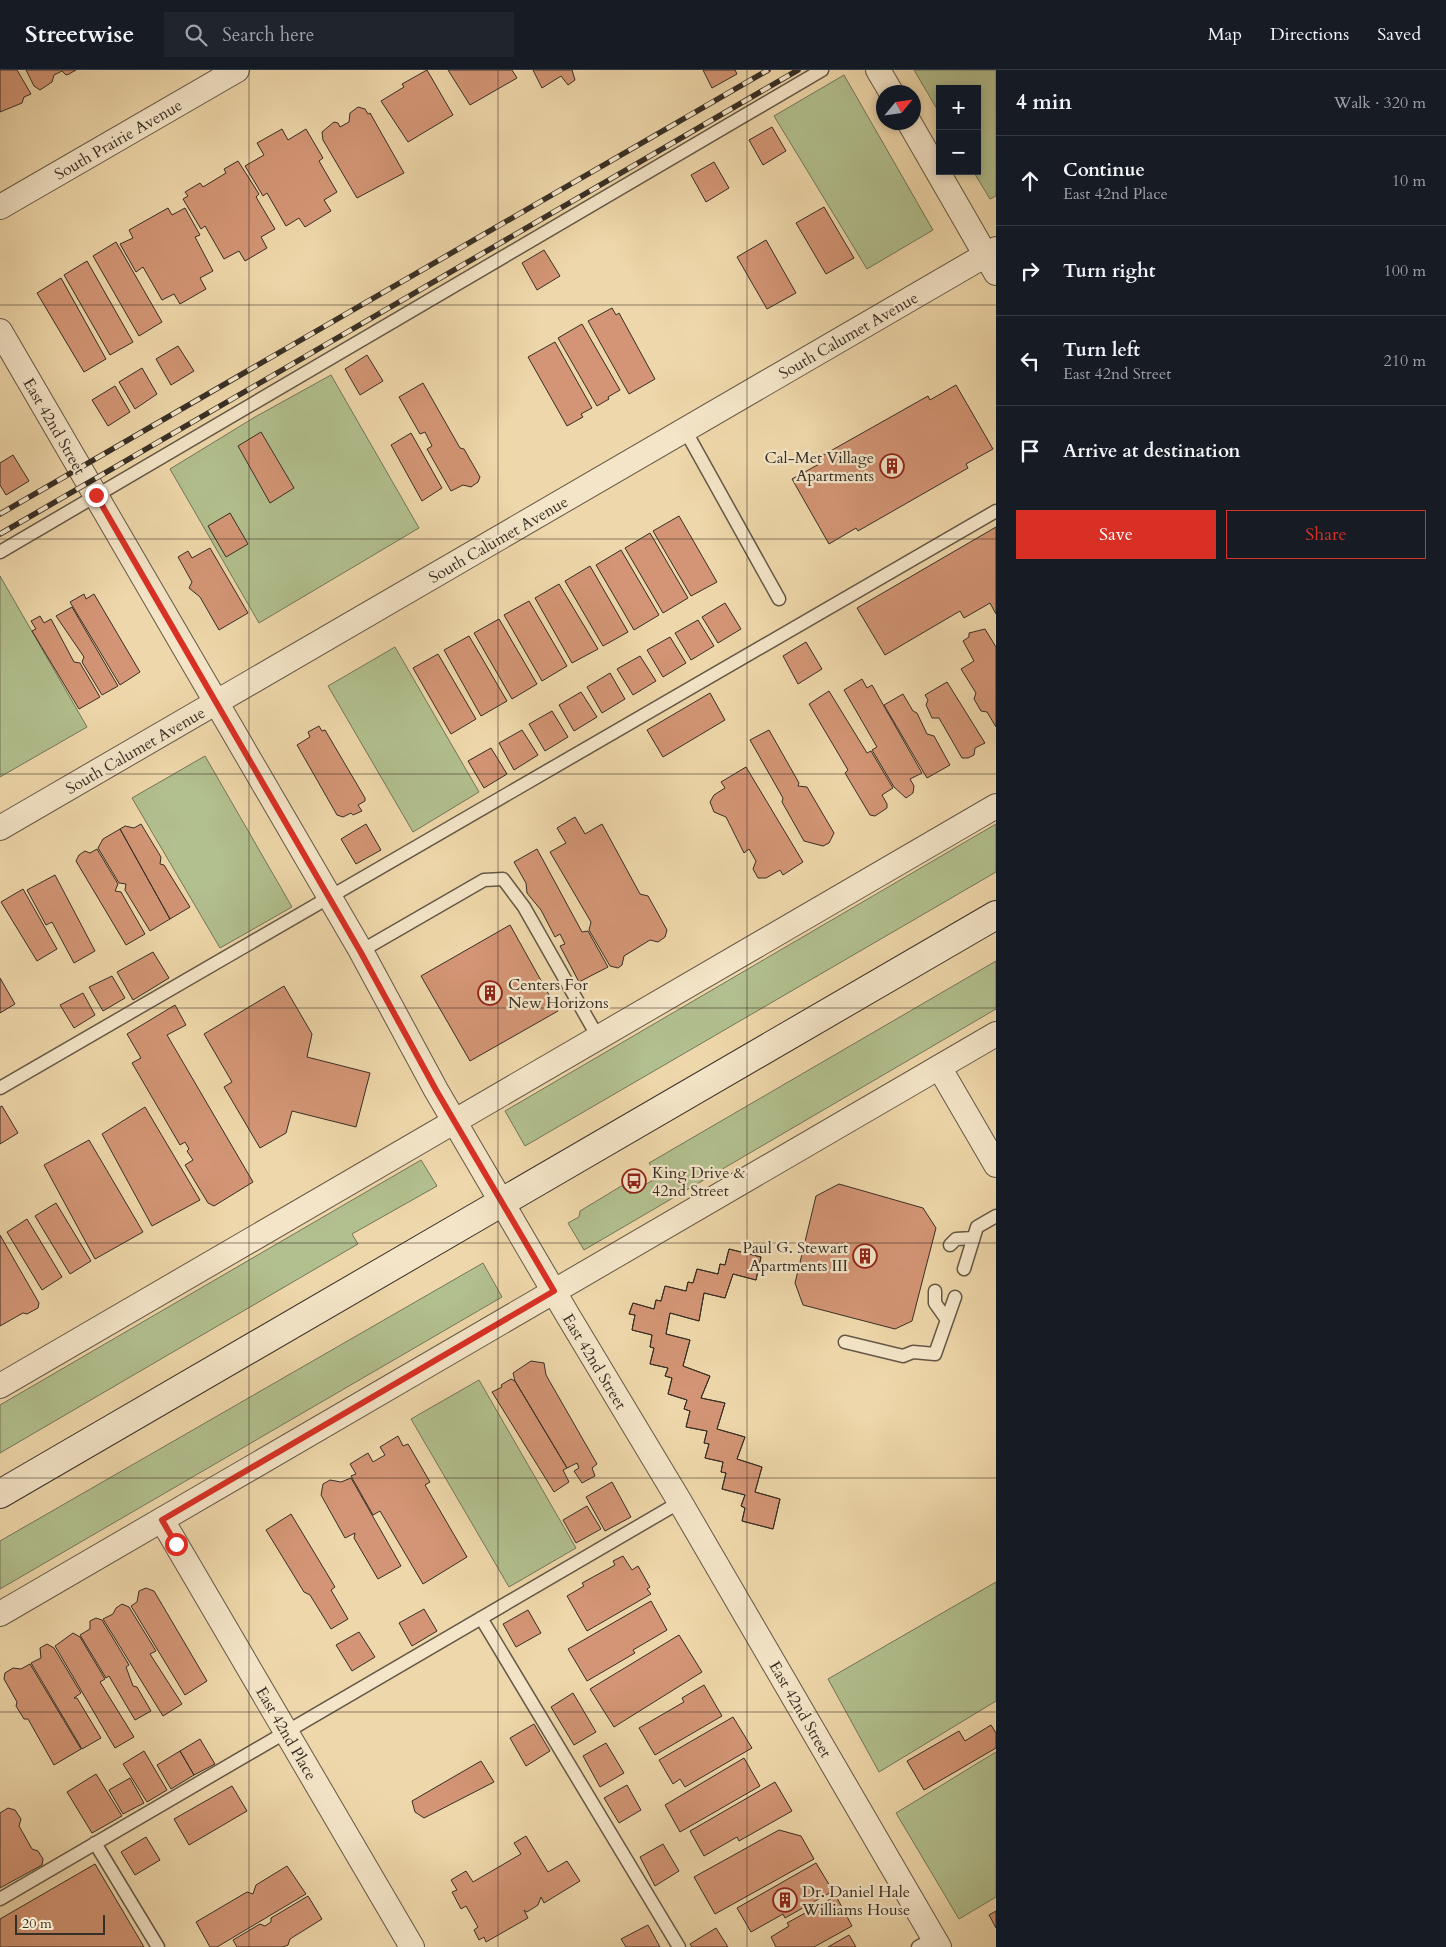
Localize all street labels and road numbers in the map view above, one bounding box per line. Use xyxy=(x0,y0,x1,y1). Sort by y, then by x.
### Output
street label: South Prairie Avenue xyxy=(51,94,186,185)
street label: South Calumet Avenue xyxy=(775,287,922,385)
street label: East 42nd Street xyxy=(18,374,91,479)
street label: South Calumet Avenue xyxy=(425,491,572,589)
street label: South Calumet Avenue xyxy=(62,702,209,800)
street label: East 42nd Street xyxy=(557,1309,631,1414)
street label: East 42nd Street xyxy=(764,1657,837,1762)
street label: East 42nd Place xyxy=(250,1683,322,1784)

